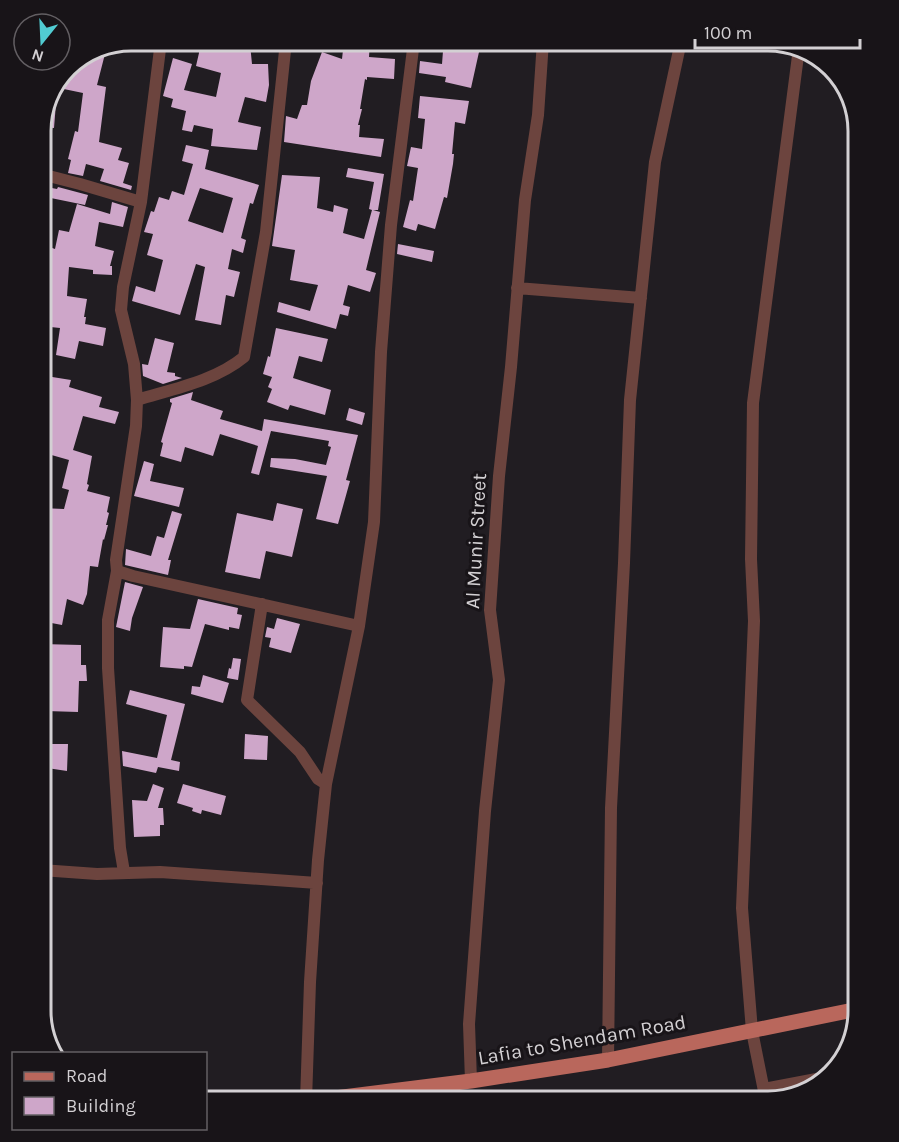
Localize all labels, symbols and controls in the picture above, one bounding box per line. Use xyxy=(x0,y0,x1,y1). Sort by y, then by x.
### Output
north arrow xyxy=(12,12,72,72)
scale bar xyxy=(695,12,860,50)
text: 100 m xyxy=(704,22,752,44)
text: N xyxy=(29,45,46,67)
street label: Al Munir Street xyxy=(461,472,491,609)
street label: Lafia to Shendam Road xyxy=(476,1010,688,1070)
legend xyxy=(12,1052,207,1130)
text: Road xyxy=(66,1065,107,1087)
text: Building xyxy=(66,1095,136,1117)

